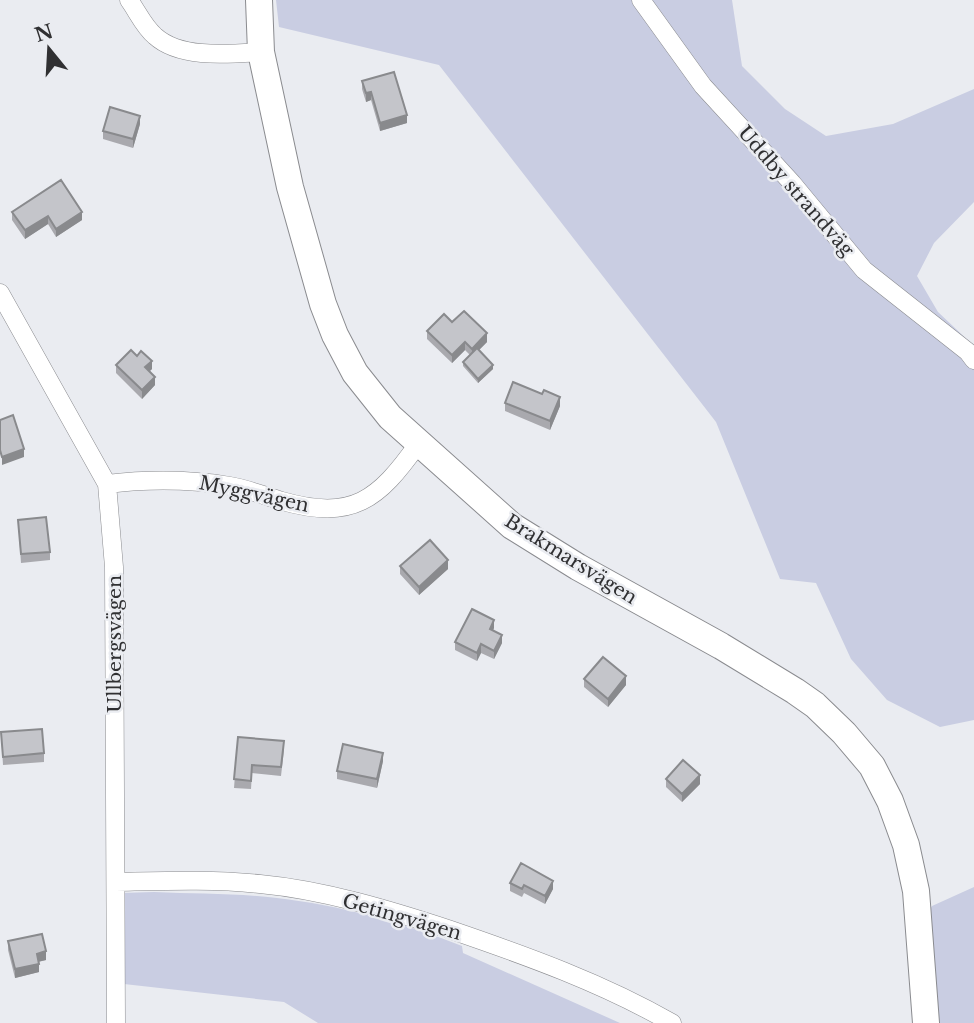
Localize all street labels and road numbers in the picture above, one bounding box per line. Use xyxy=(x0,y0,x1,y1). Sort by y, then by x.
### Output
street label: Uddby strandväg xyxy=(733,121,859,261)
street label: Myggvägen xyxy=(197,471,311,517)
street label: Brakmarsvägen xyxy=(501,509,641,609)
street label: Ullbergsvägen xyxy=(103,575,126,713)
street label: Getingvägen xyxy=(340,889,464,945)

